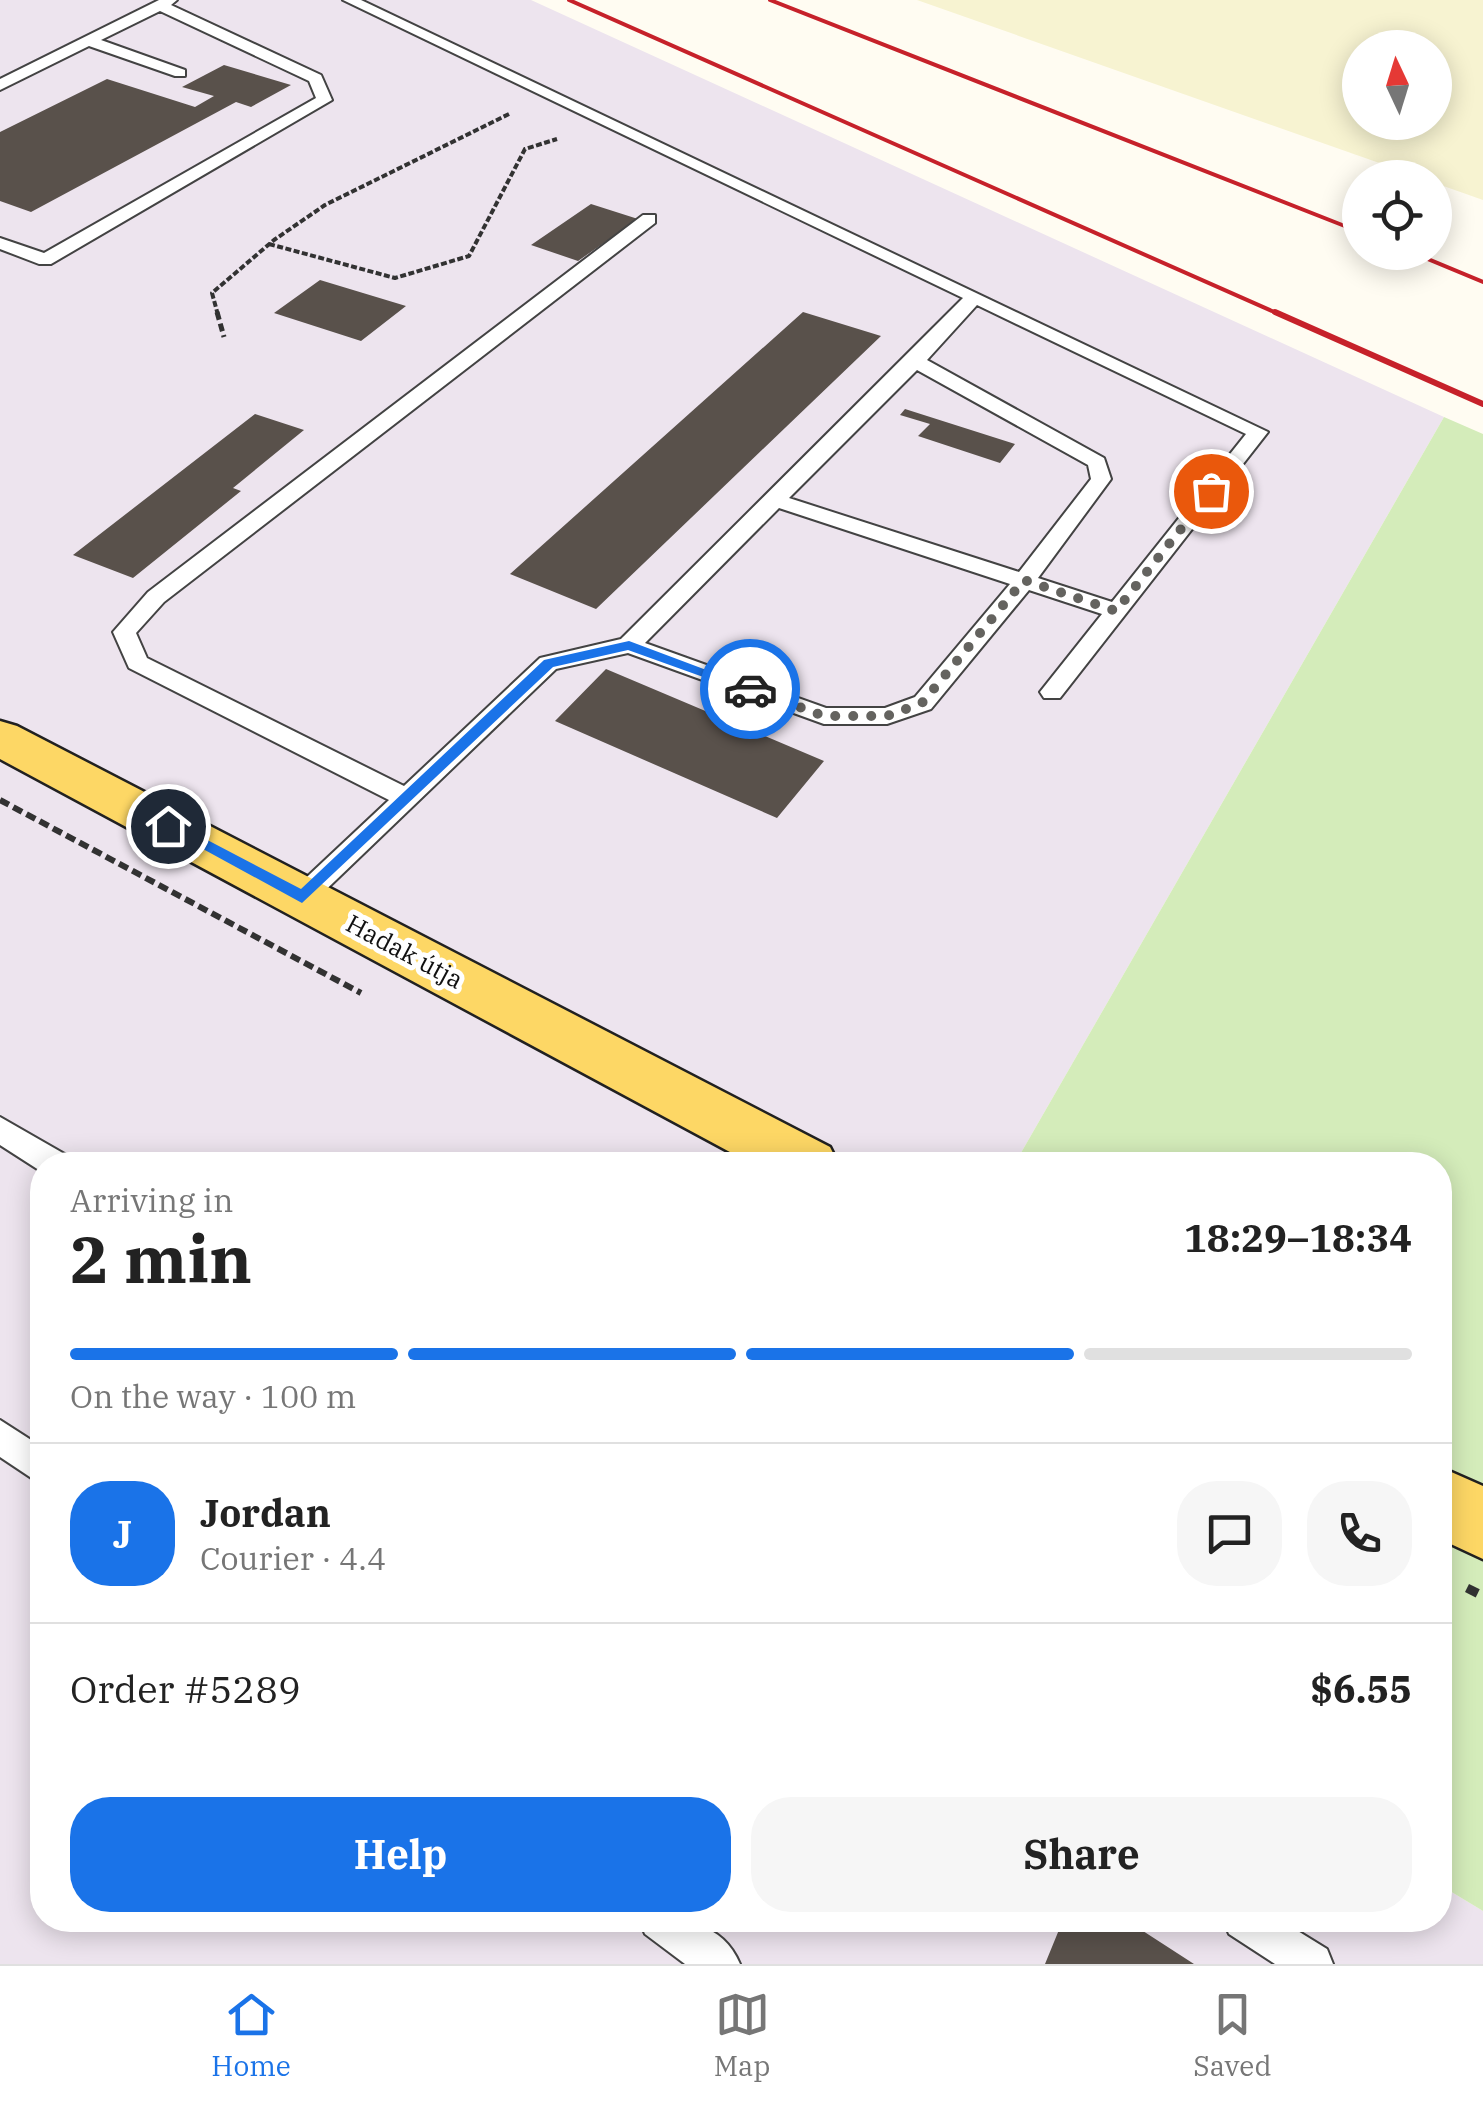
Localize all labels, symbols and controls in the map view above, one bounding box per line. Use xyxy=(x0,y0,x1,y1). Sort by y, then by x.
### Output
north arrow xyxy=(1342,30,1452,140)
map controls xyxy=(1342,30,1452,270)
button: locate xyxy=(1342,160,1452,270)
pin xyxy=(1169,449,1254,534)
icon: bag xyxy=(1184,464,1239,519)
courier xyxy=(700,639,800,739)
icon: car xyxy=(723,662,778,717)
pin xyxy=(126,784,211,869)
icon: home xyxy=(141,799,196,854)
street label: Hadak útja xyxy=(341,906,469,996)
text: Arriving in xyxy=(70,1179,233,1221)
text: 18:29–18:34 xyxy=(1184,1213,1412,1262)
text: 2 min xyxy=(70,1216,252,1301)
text: On the way · 100 m xyxy=(70,1375,356,1417)
button: chat xyxy=(1177,1481,1282,1586)
button: phone xyxy=(1307,1481,1412,1586)
text: Jordan xyxy=(200,1488,331,1537)
text: J xyxy=(113,1509,132,1558)
text: Courier · 4.4 xyxy=(200,1537,386,1579)
text: Order #5289 xyxy=(70,1664,301,1713)
text: $6.55 xyxy=(1310,1664,1412,1713)
button: Help xyxy=(70,1797,731,1912)
button: Share xyxy=(751,1797,1412,1912)
tab: Home xyxy=(211,1987,291,2084)
tab: Map xyxy=(714,1987,771,2084)
tab: Saved xyxy=(1193,1987,1272,2084)

